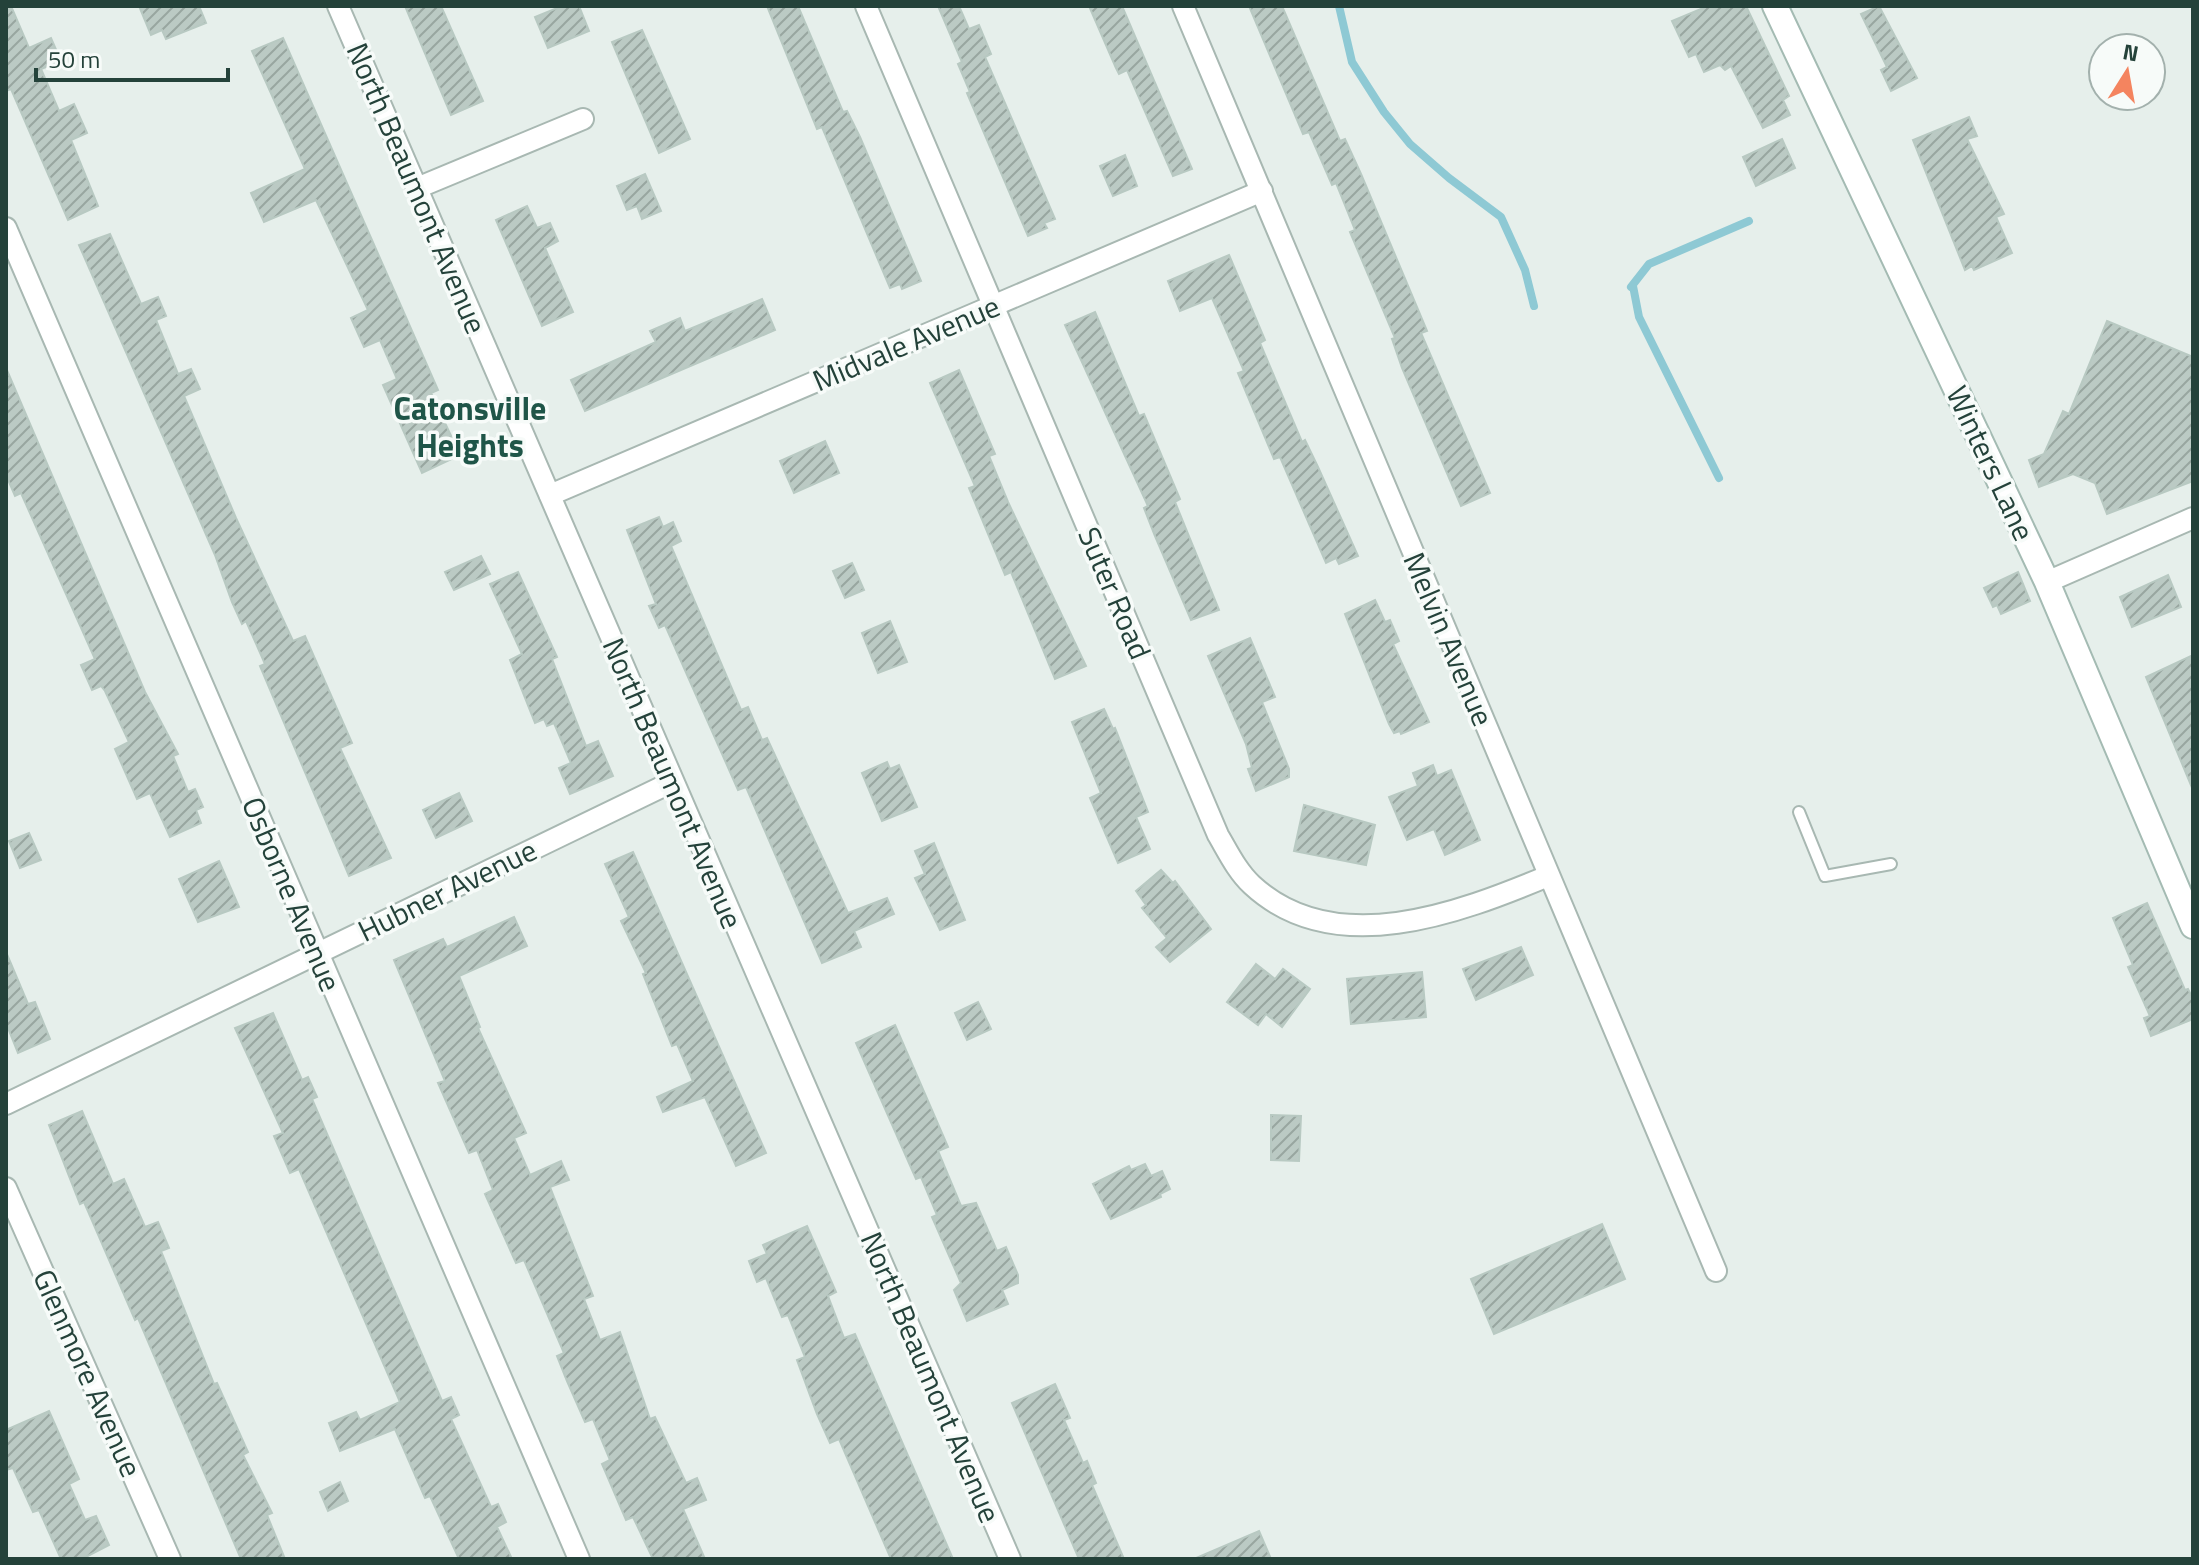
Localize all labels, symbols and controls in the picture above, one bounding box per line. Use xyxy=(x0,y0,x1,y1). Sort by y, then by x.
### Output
scale bar xyxy=(36,32,228,82)
north arrow xyxy=(2087,32,2167,112)
text: N xyxy=(2120,34,2142,71)
street label: North Beaumont Avenue xyxy=(335,35,499,341)
text: 50 m xyxy=(48,41,100,77)
street label: Midvale Avenue xyxy=(805,283,1007,403)
street label: Winters Lane xyxy=(1935,378,2047,548)
district label: Catonsville Heights xyxy=(394,384,546,469)
street label: Suter Road xyxy=(1067,520,1163,666)
street label: Melvin Avenue xyxy=(1392,545,1506,733)
street label: North Beaumont Avenue xyxy=(591,630,755,936)
street label: Osborne Avenue xyxy=(230,790,354,998)
street label: Hubner Avenue xyxy=(350,827,544,953)
street label: North Beaumont Avenue xyxy=(849,1224,1013,1530)
street label: Glenmore Avenue xyxy=(22,1262,154,1484)

